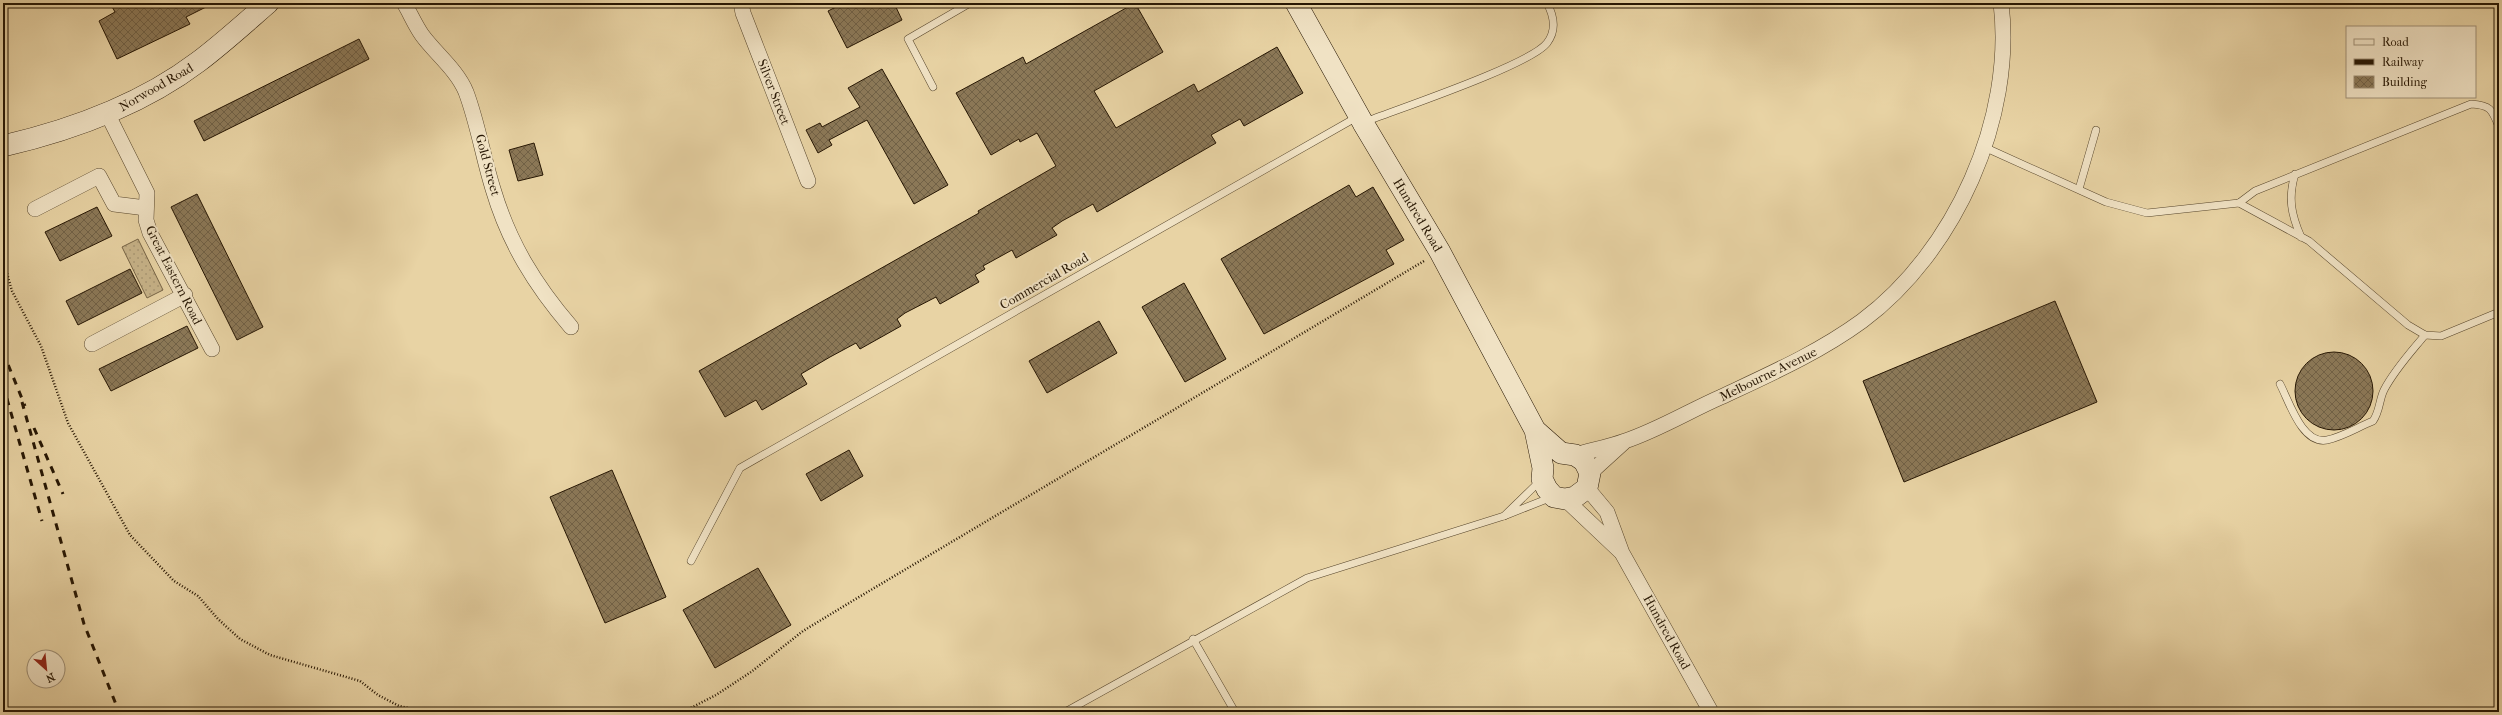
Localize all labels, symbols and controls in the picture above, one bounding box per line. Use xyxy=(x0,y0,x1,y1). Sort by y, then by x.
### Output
legend xyxy=(2346,26,2476,98)
text: Road xyxy=(2382,35,2409,49)
text: Railway xyxy=(2382,55,2424,69)
street label: Silver Street xyxy=(755,57,794,127)
street label: Norwood Road xyxy=(116,59,197,114)
text: Building xyxy=(2382,75,2427,89)
street label: Gold Street xyxy=(473,132,504,198)
street label: Hundred Road xyxy=(1390,176,1446,255)
street label: Great Eastern Road xyxy=(143,223,206,328)
street label: Commercial Road xyxy=(997,249,1092,312)
street label: Melbourne Avenue xyxy=(1717,344,1820,404)
street label: Hundred Road xyxy=(1640,592,1694,673)
north arrow xyxy=(26,649,66,689)
text: N xyxy=(43,670,57,685)

